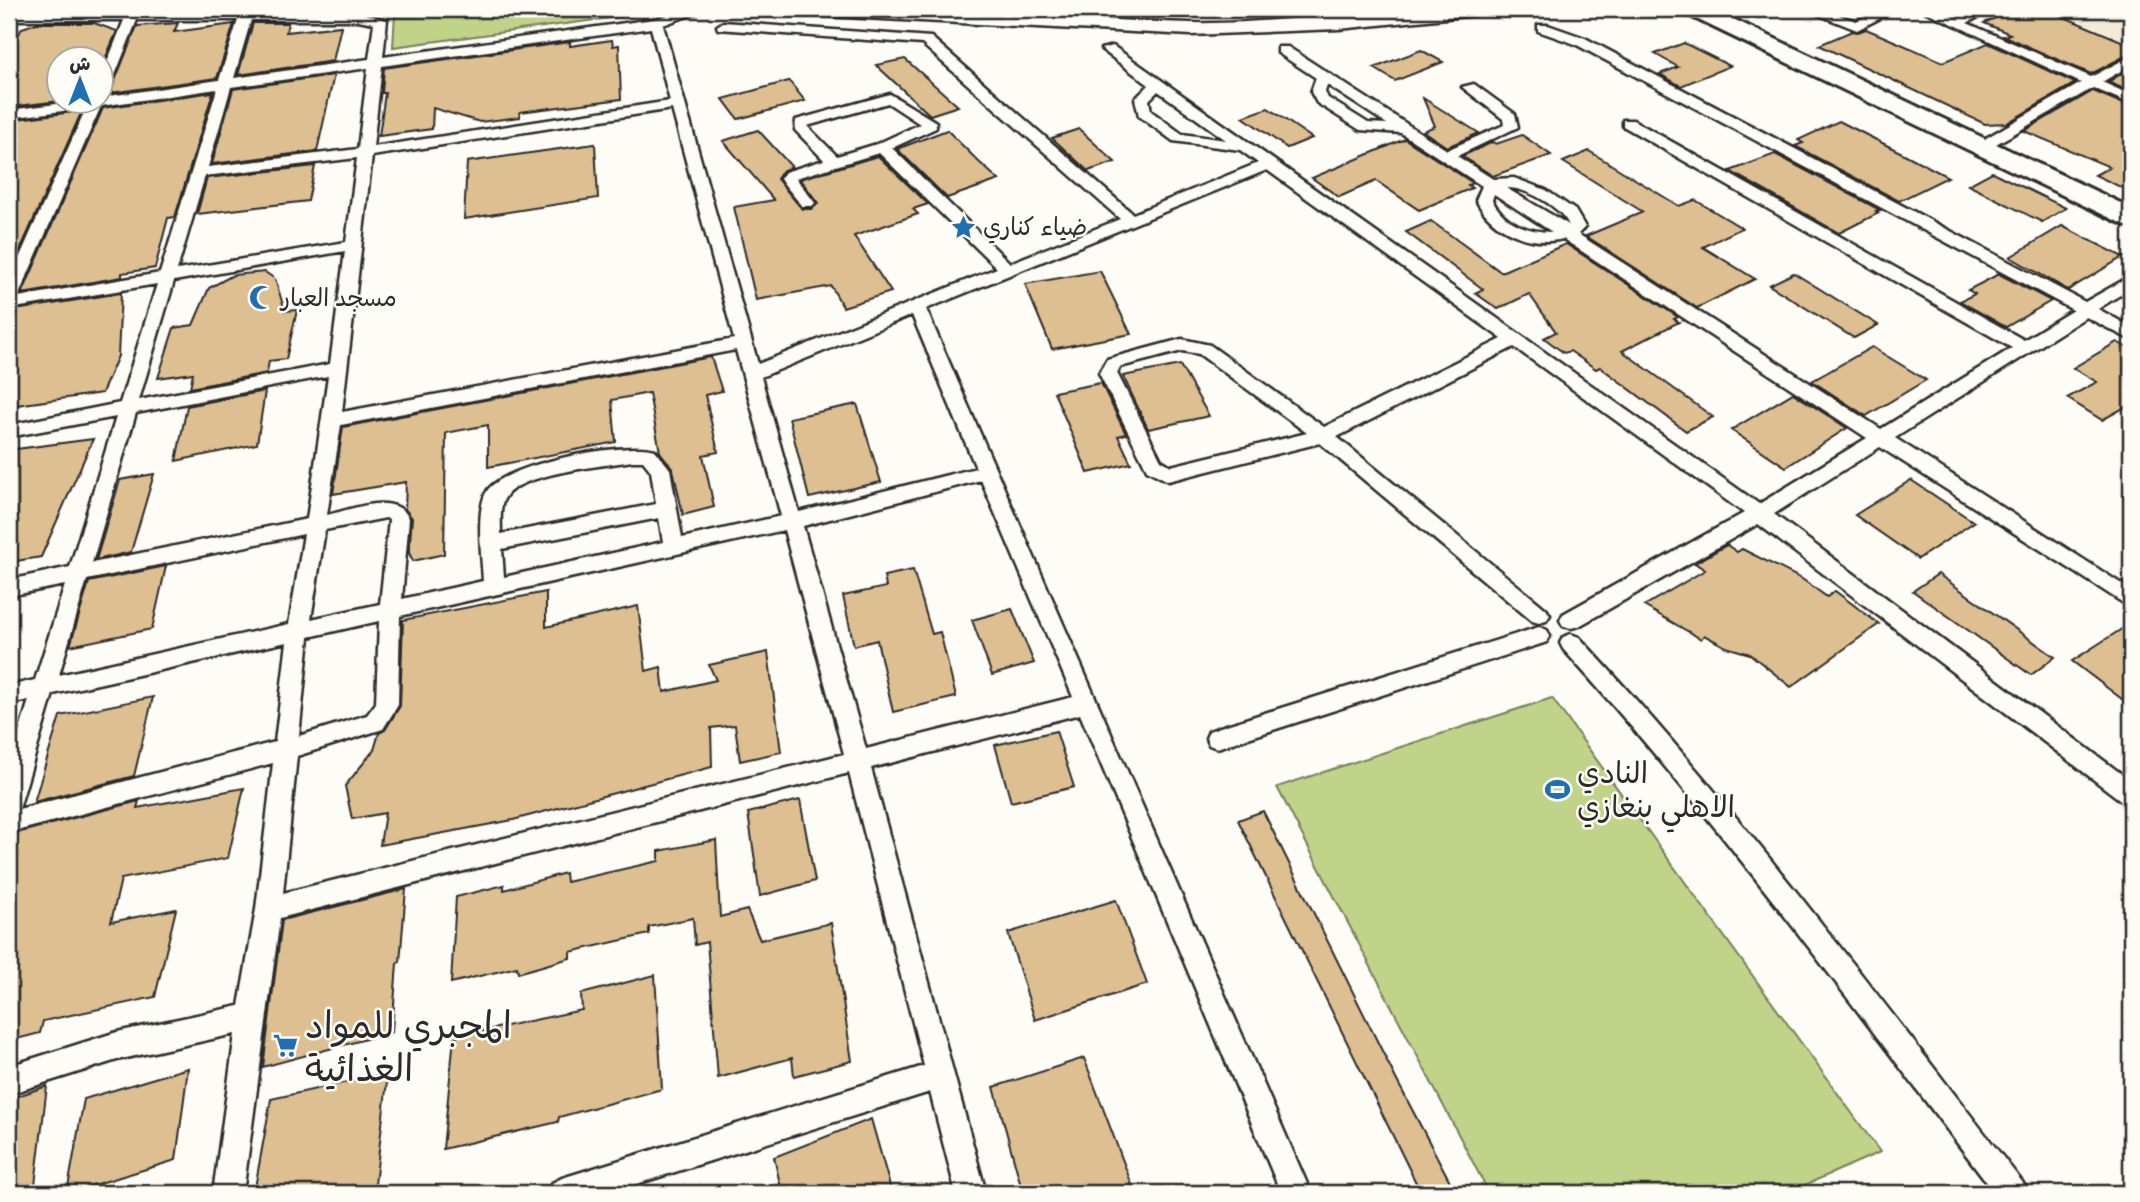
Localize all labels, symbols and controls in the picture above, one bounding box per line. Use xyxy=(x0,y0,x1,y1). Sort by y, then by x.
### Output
north arrow xyxy=(46,46,116,116)
text: ش xyxy=(70,52,91,76)
place label: ضياء كناري xyxy=(983,212,1087,244)
place icon: ضياء كناري xyxy=(949,213,977,241)
place label: مسجد العبار xyxy=(279,283,397,313)
mosque icon: مسجد العبار xyxy=(247,284,275,312)
place label: النادي الاهلي بنغازي xyxy=(1577,754,1735,833)
sports icon: النادي الاهلي بنغازي xyxy=(1543,776,1571,804)
place label: المجبري للمواد الغذائية xyxy=(305,1002,512,1092)
supermarket icon: المجبري للمواد الغذائية xyxy=(271,1032,299,1060)

